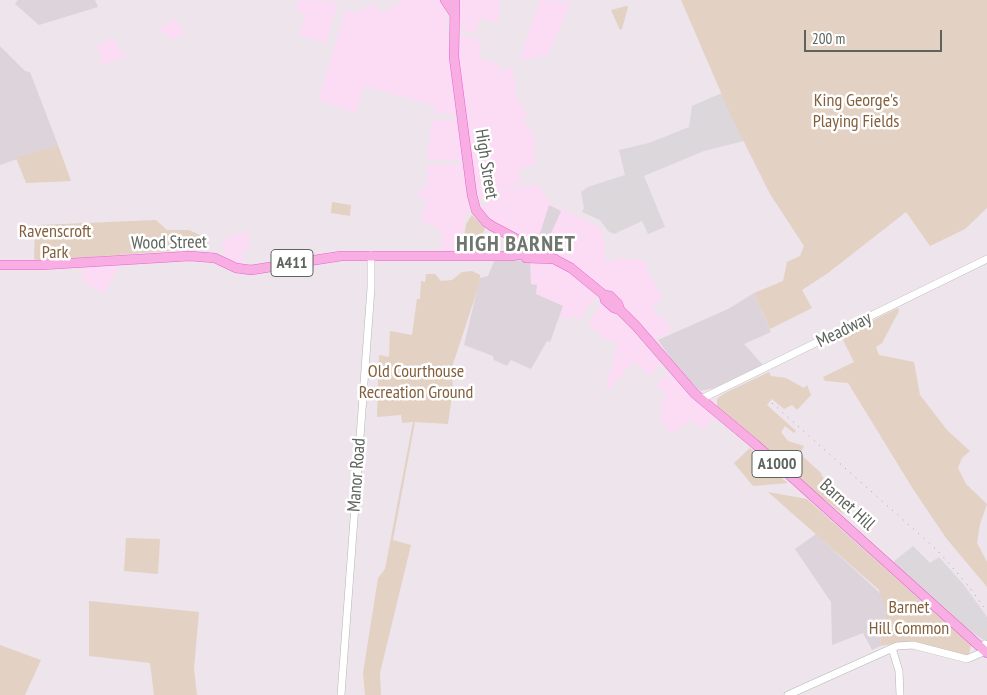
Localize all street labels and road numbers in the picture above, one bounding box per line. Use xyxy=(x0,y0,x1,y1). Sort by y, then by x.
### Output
street label: High Street xyxy=(470,128,502,200)
street label: Wood Street xyxy=(131,232,207,254)
road number: A411 xyxy=(271,250,313,276)
street label: Meadway xyxy=(813,307,875,353)
street label: Manor Road xyxy=(344,437,370,513)
road number: A1000 xyxy=(752,450,802,478)
street label: Barnet Hill xyxy=(815,475,879,535)

